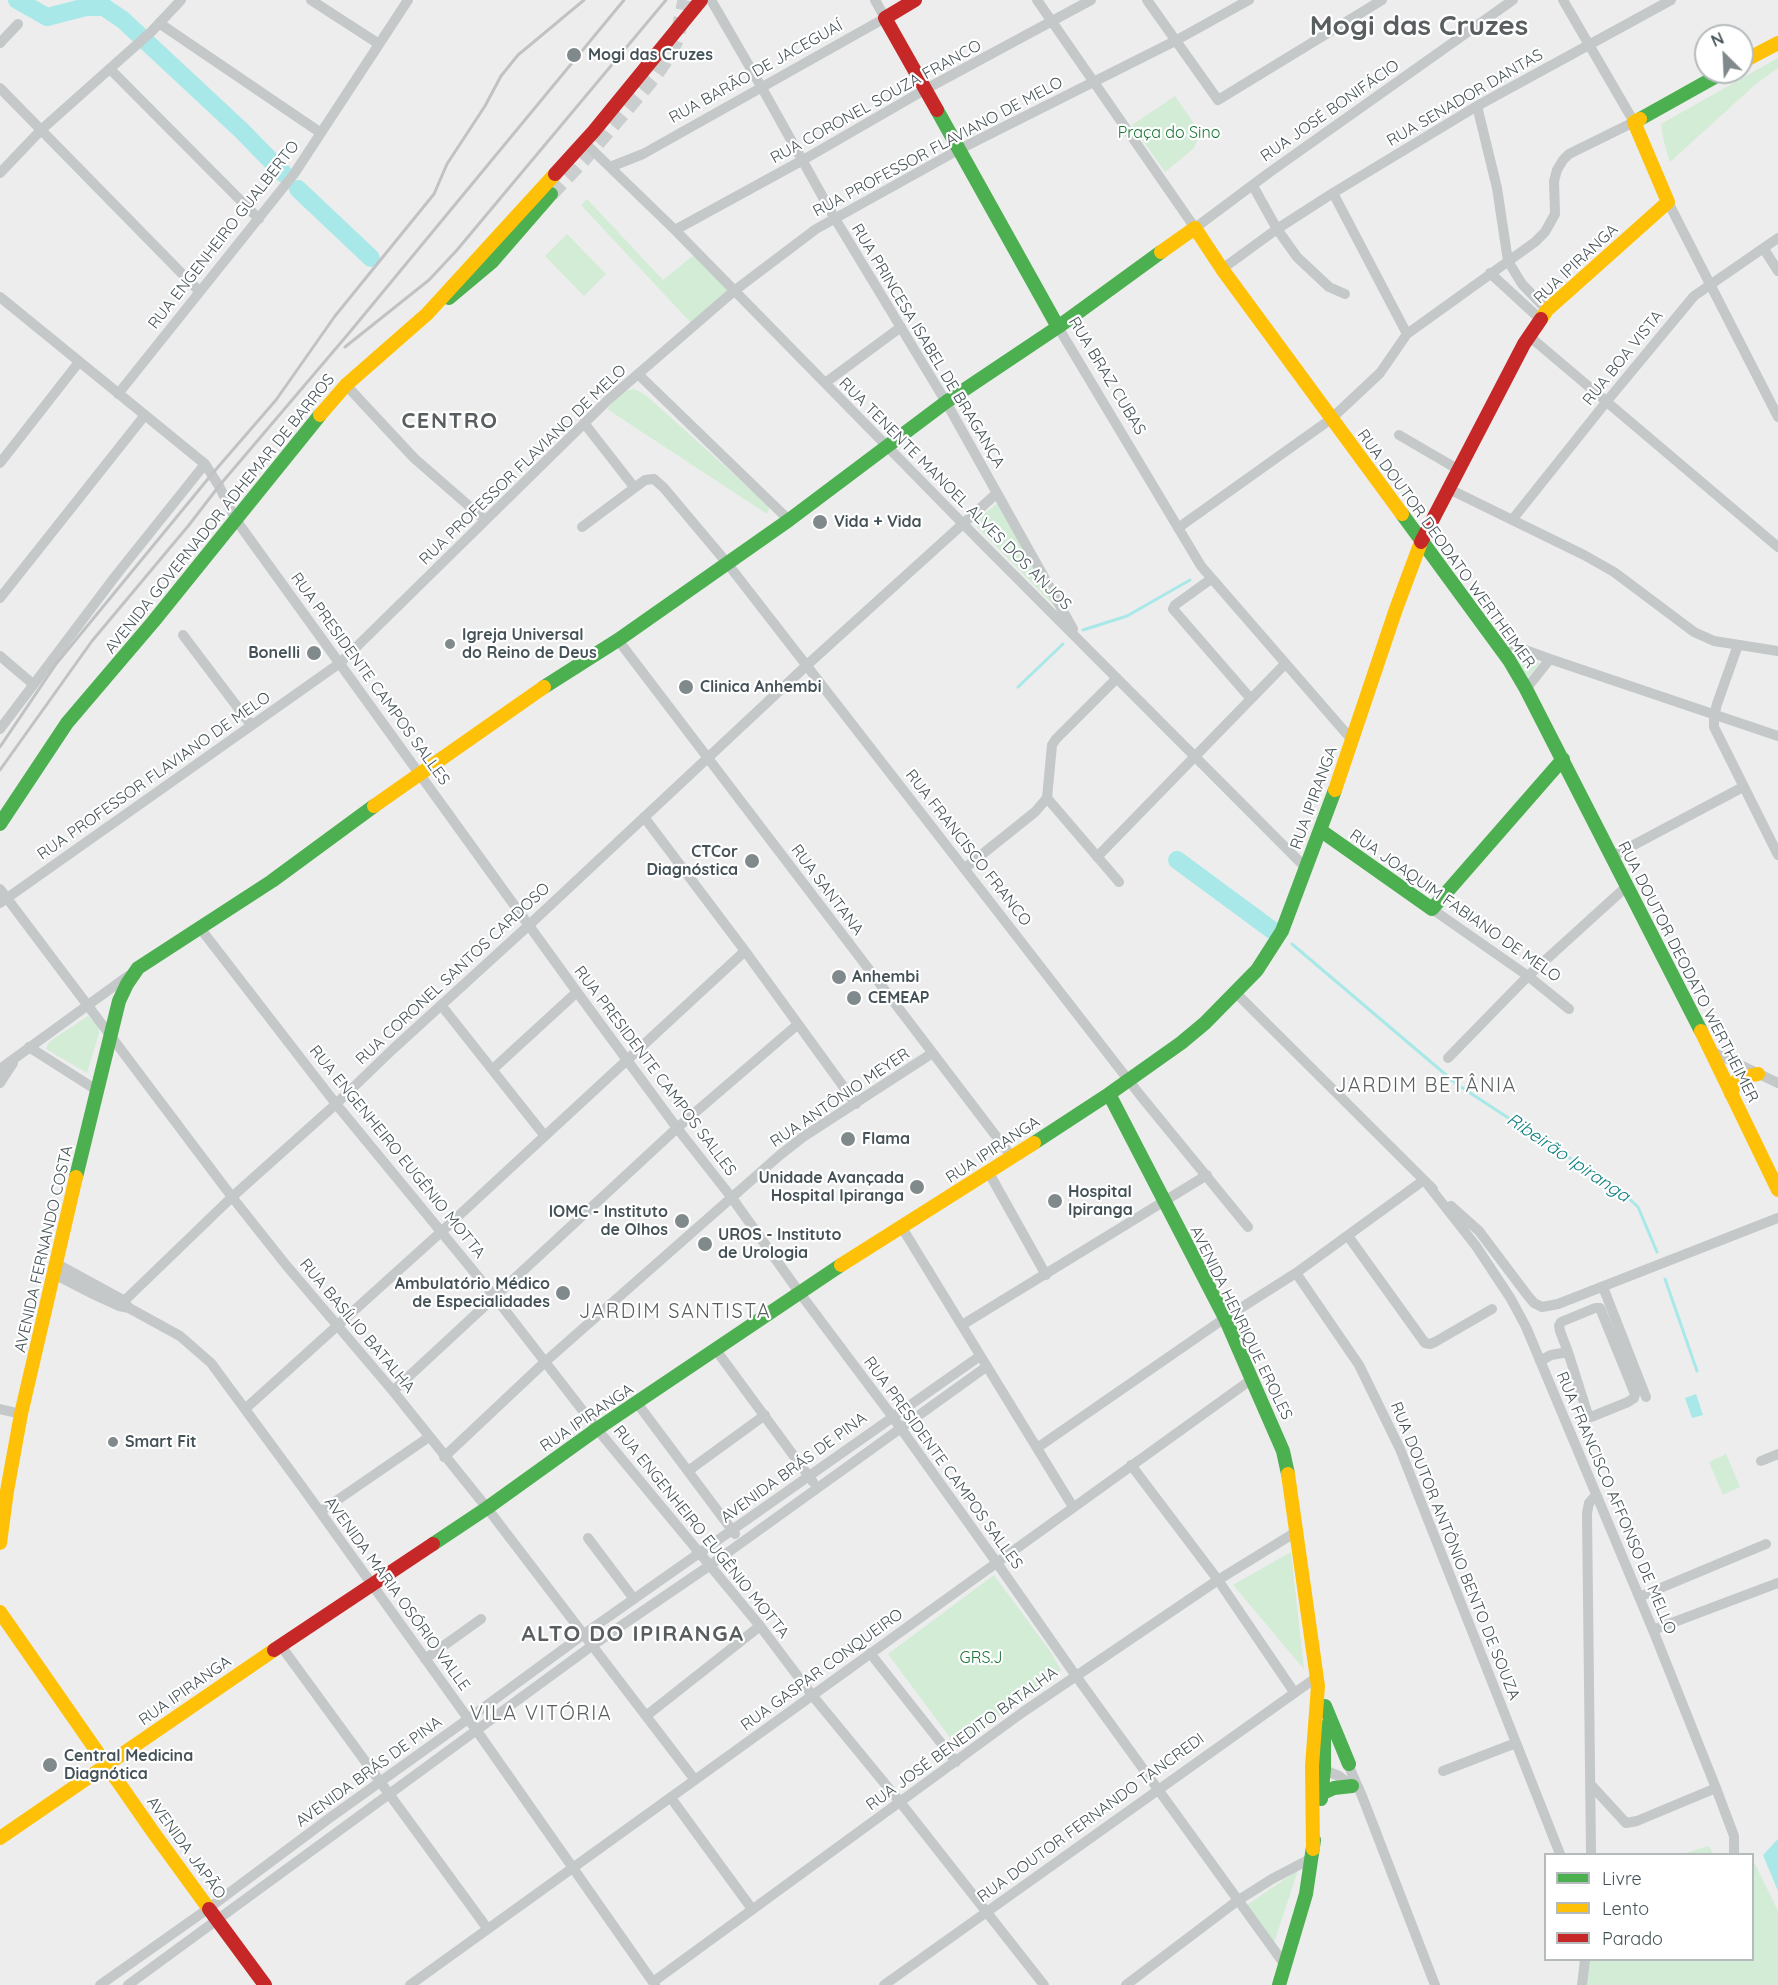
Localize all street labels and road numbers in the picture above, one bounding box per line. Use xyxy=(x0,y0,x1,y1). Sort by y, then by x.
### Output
street label: RUA BARÃO DE JACEGUAÍ xyxy=(666,16,846,128)
street label: RUA CORONEL SOUZA FRANCO xyxy=(767,36,985,168)
street label: RUA SENADOR DANTAS xyxy=(1383,45,1547,151)
street label: RUA JOSÉ BONIFÁCIO xyxy=(1257,56,1403,166)
street label: RUA PROFESSOR FLAVIANO DE MELO xyxy=(810,73,1066,221)
street label: RUA ENGENHEIRO GUALBERTO xyxy=(144,137,304,333)
street label: RUA PRINCESA ISABEL DE BRAGANÇA xyxy=(847,220,1009,472)
street label: RUA IPIRANGA xyxy=(1530,220,1622,308)
street label: RUA BOA VISTA xyxy=(1579,307,1667,409)
street label: RUA BRAZ CUBAS xyxy=(1064,313,1150,439)
street label: RUA PROFESSOR FLAVIANO DE MELO xyxy=(416,361,630,569)
street label: AVENIDA GOVERNADOR ADHEMAR DE BARROS xyxy=(101,370,339,658)
street label: RUA TENENTE MANOEL ALVES DOS ANJOS xyxy=(835,374,1075,614)
street label: RUA DOUTOR DEODATO WERTHEIMER xyxy=(1353,426,1539,672)
street label: RUA PRESIDENTE CAMPOS SALLES xyxy=(286,569,454,789)
street label: RUA PROFESSOR FLAVIANO DE MELO xyxy=(34,688,274,864)
street label: RUA IPIRANGA xyxy=(1286,744,1342,852)
street label: RUA FRANCISCO FRANCO xyxy=(901,766,1035,930)
street label: RUA JOAQUIM FABIANO DE MELO xyxy=(1346,825,1564,987)
street label: RUA DOUTOR DEODATO WERTHEIMER xyxy=(1613,838,1763,1106)
street label: RUA SANTANA xyxy=(787,841,867,939)
street label: RUA CORONEL SANTOS CARDOSO xyxy=(352,879,554,1069)
street label: RUA PRESIDENTE CAMPOS SALLES xyxy=(570,962,740,1180)
street label: RUA ENGENHEIRO EUGÊNIO MOTTA xyxy=(305,1042,489,1262)
street label: RUA ANTÔNIO MEYER xyxy=(767,1044,913,1152)
street label: RUA IPIRANGA xyxy=(942,1112,1044,1188)
street label: AVENIDA FERNANDO COSTA xyxy=(11,1144,77,1354)
street label: AVENIDA HENRIQUE EROLES xyxy=(1186,1223,1296,1423)
street label: RUA BASÍLIO BATALHA xyxy=(295,1255,419,1397)
street label: RUA PRESIDENTE CAMPOS SALLES xyxy=(859,1353,1027,1573)
street label: RUA FRANCISCO AFFONSO DE MELLO xyxy=(1552,1369,1680,1637)
street label: RUA IPIRANGA xyxy=(537,1380,637,1456)
street label: RUA DOUTOR ANTÔNIO BENTO DE SOUZA xyxy=(1386,1399,1524,1703)
street label: AVENIDA BRÁS DE PINA xyxy=(717,1409,871,1527)
street label: RUA ENGENHEIRO EUGÊNIO MOTTA xyxy=(609,1422,793,1642)
street label: AVENIDA MARIA OSÓRIO VALLE xyxy=(320,1493,474,1695)
street label: RUA GASPAR CONQUEIRO xyxy=(737,1605,907,1735)
street label: RUA IPIRANGA xyxy=(135,1652,235,1730)
street label: RUA JOSÉ BENEDITO BATALHA xyxy=(863,1663,1061,1815)
street label: AVENIDA BRÁS DE PINA xyxy=(292,1713,446,1831)
street label: RUA DOUTOR FERNANDO TANCREDI xyxy=(974,1729,1208,1907)
street label: AVENIDA JAPÃO xyxy=(142,1793,230,1903)

